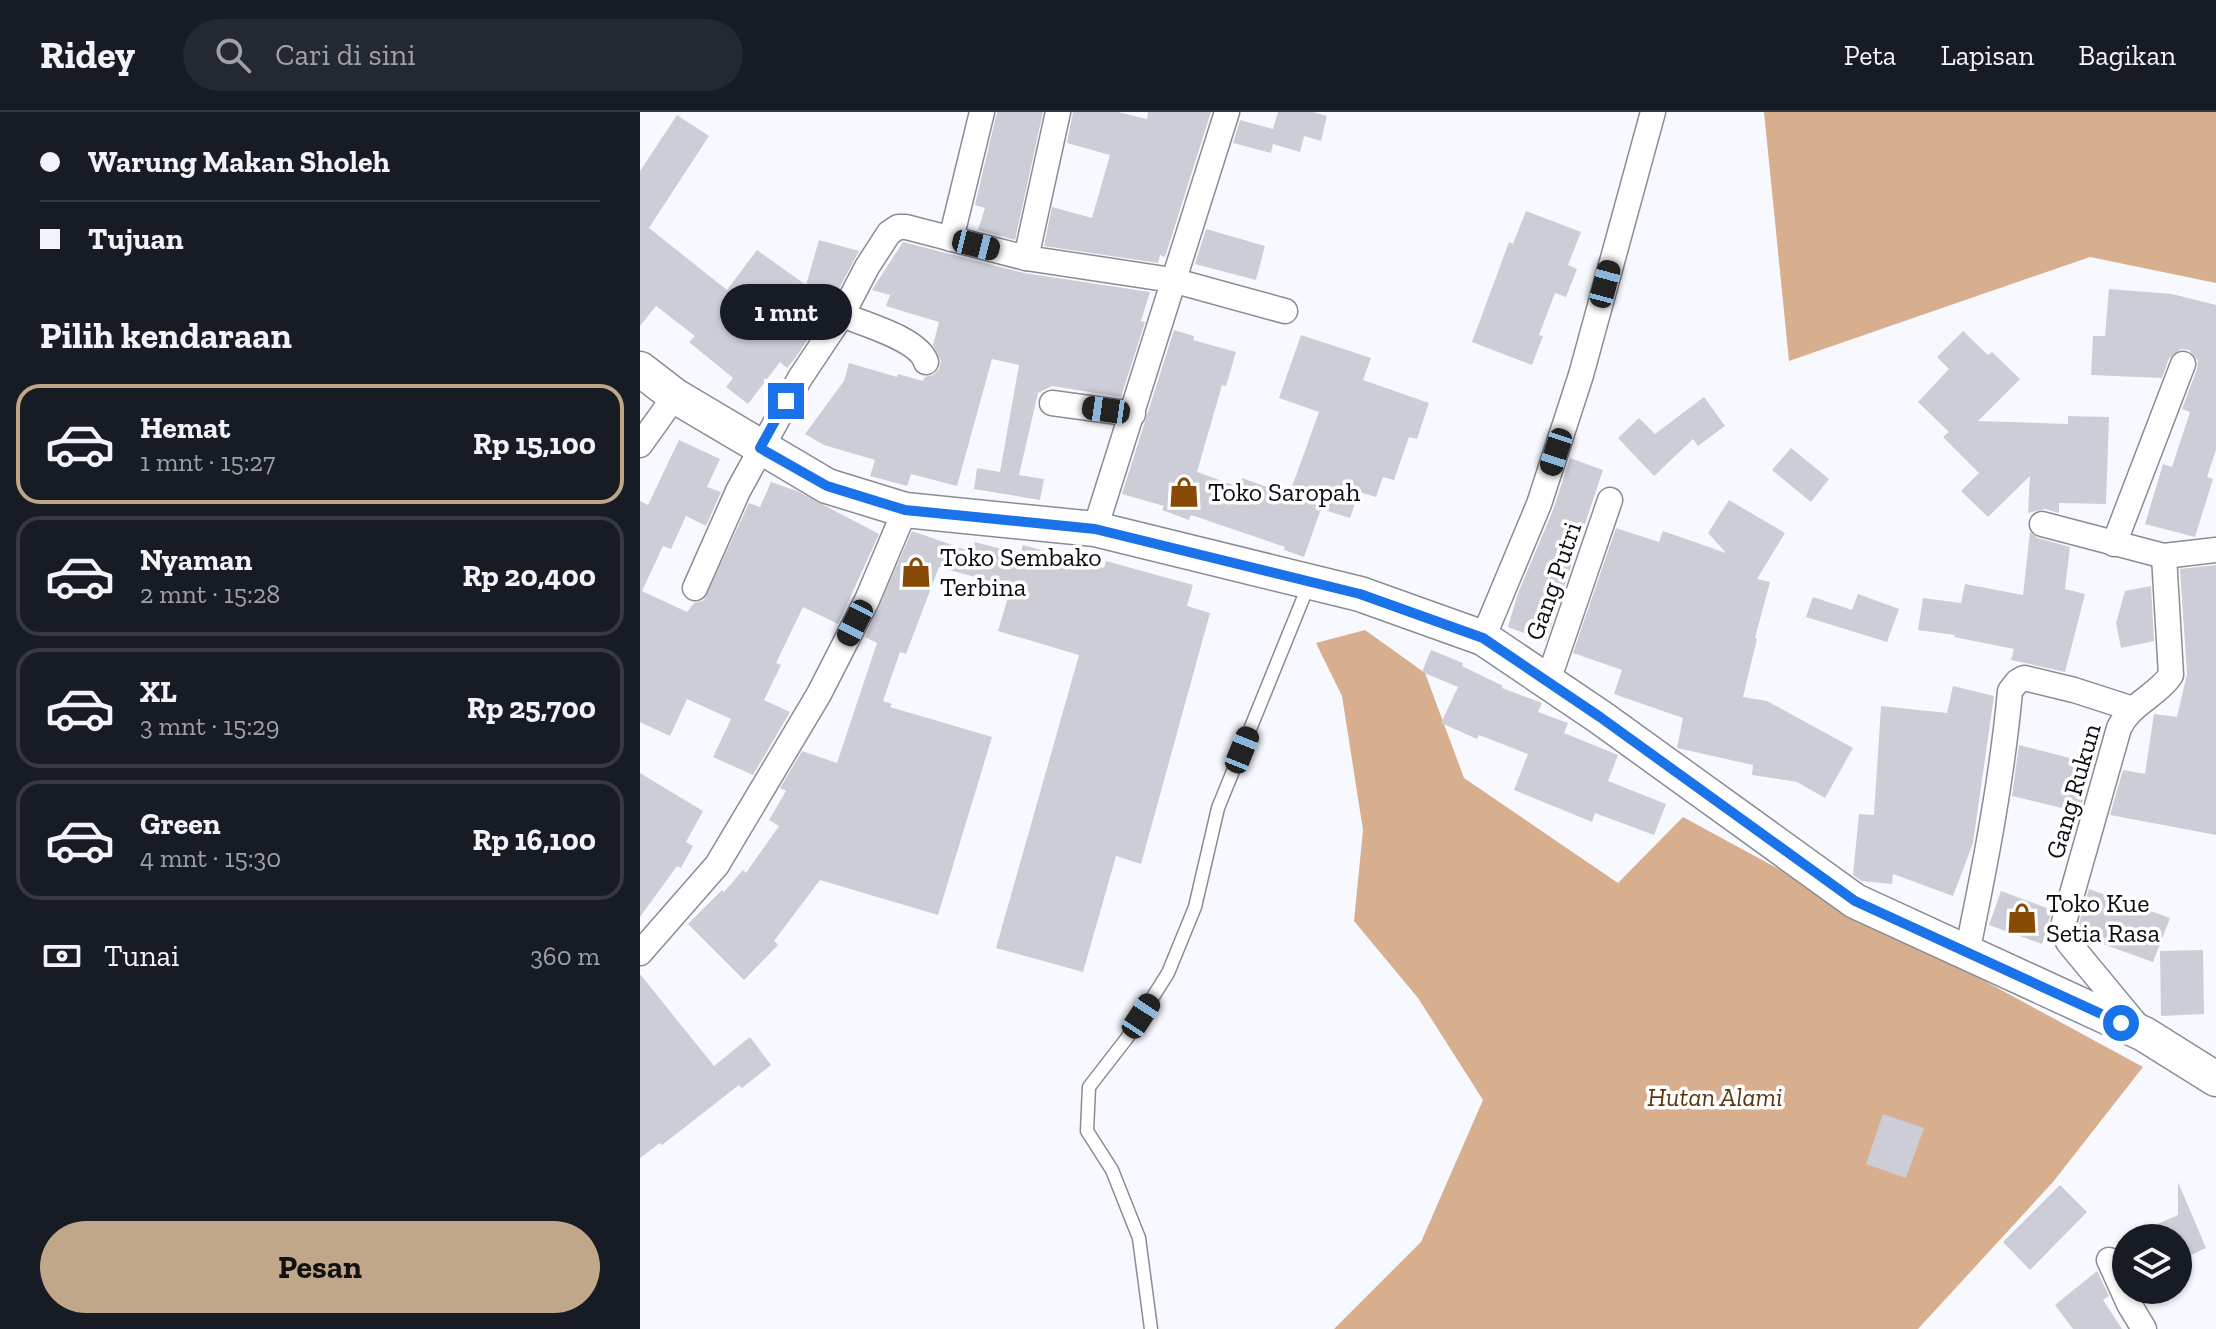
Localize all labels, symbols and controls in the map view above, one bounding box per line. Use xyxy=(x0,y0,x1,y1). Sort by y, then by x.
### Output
search box xyxy=(183,19,743,91)
text: Ridey xyxy=(40,32,135,78)
icon: search xyxy=(211,33,255,77)
text: Cari di sini xyxy=(275,37,416,73)
text: Peta xyxy=(1844,39,1896,72)
text: Lapisan xyxy=(1940,39,2034,72)
text: Bagikan xyxy=(2078,39,2176,72)
text: Warung Makan Sholeh xyxy=(88,144,390,180)
text: Tujuan xyxy=(88,221,184,257)
car xyxy=(950,228,1002,262)
car xyxy=(1587,258,1623,310)
callout: 1 mnt xyxy=(720,285,852,341)
text: 1 mnt xyxy=(754,296,818,328)
text: Pilih kendaraan xyxy=(40,314,292,357)
route end xyxy=(768,383,804,419)
car xyxy=(1081,395,1131,425)
icon: car xyxy=(44,408,116,480)
text: Hemat xyxy=(140,410,230,446)
car xyxy=(1537,425,1575,479)
text: Rp 15,100 xyxy=(473,426,596,462)
text: 1 mnt · 15:27 xyxy=(140,446,275,478)
shop icon: Toko Saropah xyxy=(1167,475,1201,509)
place label: Toko Saropah xyxy=(1208,476,1361,508)
street label: Gang Putri xyxy=(1518,518,1588,644)
icon: car xyxy=(44,540,116,612)
place label: Toko Sembako Terbina xyxy=(940,541,1102,603)
text: Nyaman xyxy=(140,542,252,578)
shop icon: Toko Sembako Terbina xyxy=(899,555,933,589)
text: Rp 20,400 xyxy=(462,558,596,594)
text: 2 mnt · 15:28 xyxy=(140,578,280,610)
car xyxy=(833,596,877,650)
icon: car xyxy=(44,672,116,744)
text: XL xyxy=(140,674,177,710)
text: Rp 25,700 xyxy=(467,690,596,726)
text: 3 mnt · 15:29 xyxy=(140,710,279,742)
street label: Gang Rukun xyxy=(2038,720,2108,862)
car xyxy=(1222,723,1262,777)
icon: car xyxy=(44,804,116,876)
text: Green xyxy=(140,806,220,842)
text: Rp 16,100 xyxy=(473,822,596,858)
text: 4 mnt · 15:30 xyxy=(140,842,281,874)
place label: Toko Kue Setia Rasa xyxy=(2046,887,2160,949)
shop icon: Toko Kue Setia Rasa xyxy=(2005,901,2039,935)
icon: cash xyxy=(40,934,84,978)
text: Tunai xyxy=(104,938,180,974)
text: 360 m xyxy=(530,940,600,972)
car xyxy=(1118,989,1164,1043)
route start xyxy=(2103,1005,2139,1041)
park label: Hutan Alami xyxy=(1647,1081,1783,1113)
button: Pesan xyxy=(40,1221,600,1313)
map controls xyxy=(2112,1224,2192,1304)
button: layers xyxy=(2112,1224,2192,1304)

